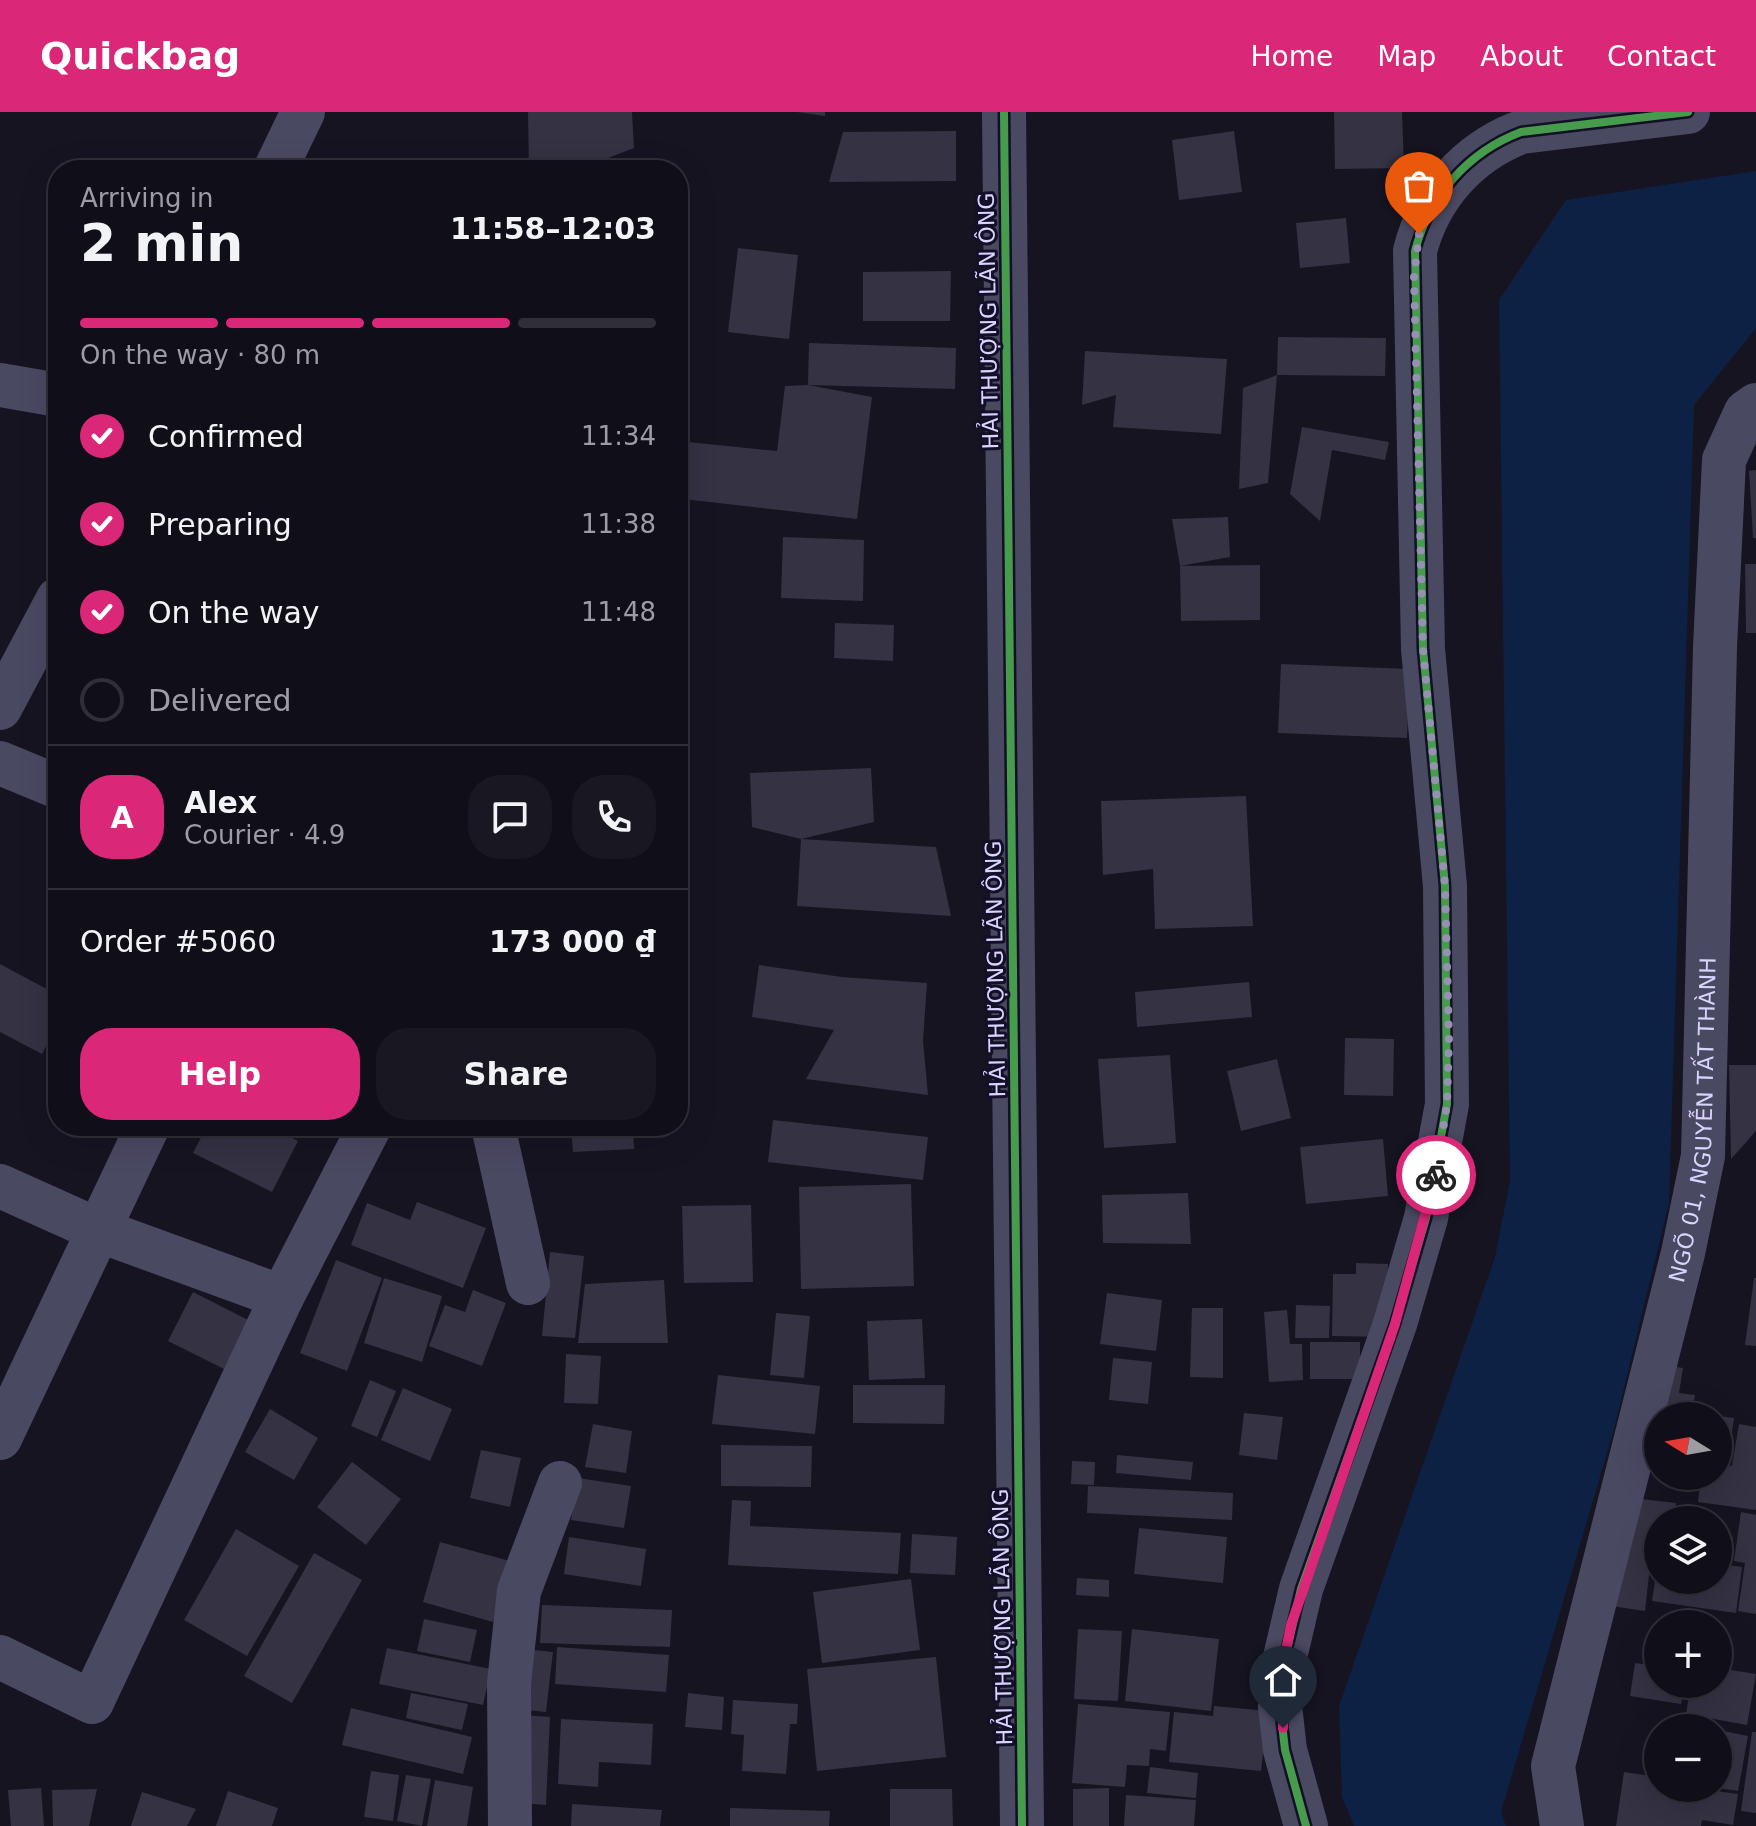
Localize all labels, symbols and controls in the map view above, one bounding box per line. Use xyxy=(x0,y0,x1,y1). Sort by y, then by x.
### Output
text: Quickbag xyxy=(40,34,240,78)
text: Home xyxy=(1250,40,1333,73)
text: Map xyxy=(1377,40,1436,73)
text: About xyxy=(1480,40,1563,73)
text: Contact xyxy=(1607,40,1716,73)
pin xyxy=(1385,152,1453,234)
icon: bag xyxy=(1397,164,1441,208)
text: Arriving in xyxy=(80,183,214,213)
street label: HẢI THƯỢNG LÃN ÔNG xyxy=(973,192,1003,450)
text: 11:58–12:03 xyxy=(450,211,656,246)
text: 2 min xyxy=(80,213,243,273)
text: On the way · 80 m xyxy=(80,340,320,370)
icon: check xyxy=(80,414,124,458)
text: Confirmed xyxy=(148,419,304,454)
text: 11:34 xyxy=(581,421,656,451)
icon: check xyxy=(80,502,124,546)
text: Preparing xyxy=(148,507,292,542)
text: 11:38 xyxy=(581,509,656,539)
icon: check xyxy=(80,590,124,634)
text: On the way xyxy=(148,595,320,630)
text: 11:48 xyxy=(581,597,656,627)
text: Delivered xyxy=(148,683,292,718)
button: chat xyxy=(468,775,552,859)
button: phone xyxy=(572,775,656,859)
text: Alex xyxy=(184,785,257,820)
text: A xyxy=(110,800,134,835)
text: Courier · 4.9 xyxy=(184,820,345,850)
street label: HẢI THƯỢNG LÃN ÔNG xyxy=(980,840,1010,1098)
text: Order #5060 xyxy=(80,924,276,959)
text: 173 000 ₫ xyxy=(489,924,656,959)
street label: NGÕ 01, NGUYỄN TẤT THÀNH xyxy=(1664,957,1721,1285)
button: Help xyxy=(80,1028,360,1120)
button: Share xyxy=(376,1028,656,1120)
courier xyxy=(1396,1135,1476,1215)
icon: bike xyxy=(1414,1153,1458,1197)
north arrow xyxy=(1644,1402,1732,1490)
map controls xyxy=(1644,1402,1732,1802)
street label: HẢI THƯỢNG LÃN ÔNG xyxy=(987,1488,1017,1746)
button: layers xyxy=(1644,1506,1732,1594)
button: + xyxy=(1644,1610,1732,1698)
pin xyxy=(1249,1646,1317,1728)
icon: home xyxy=(1261,1658,1305,1702)
button: − xyxy=(1644,1714,1732,1802)

